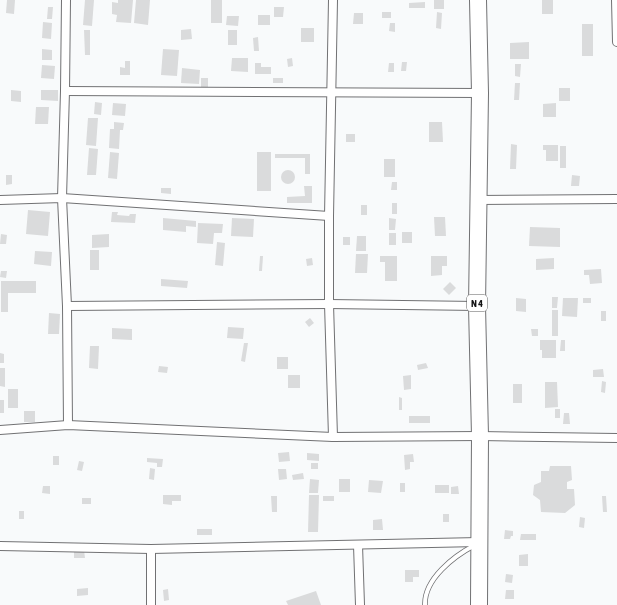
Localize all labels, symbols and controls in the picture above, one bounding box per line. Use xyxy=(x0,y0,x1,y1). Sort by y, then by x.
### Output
road number: N 4 xyxy=(467,295,487,311)

